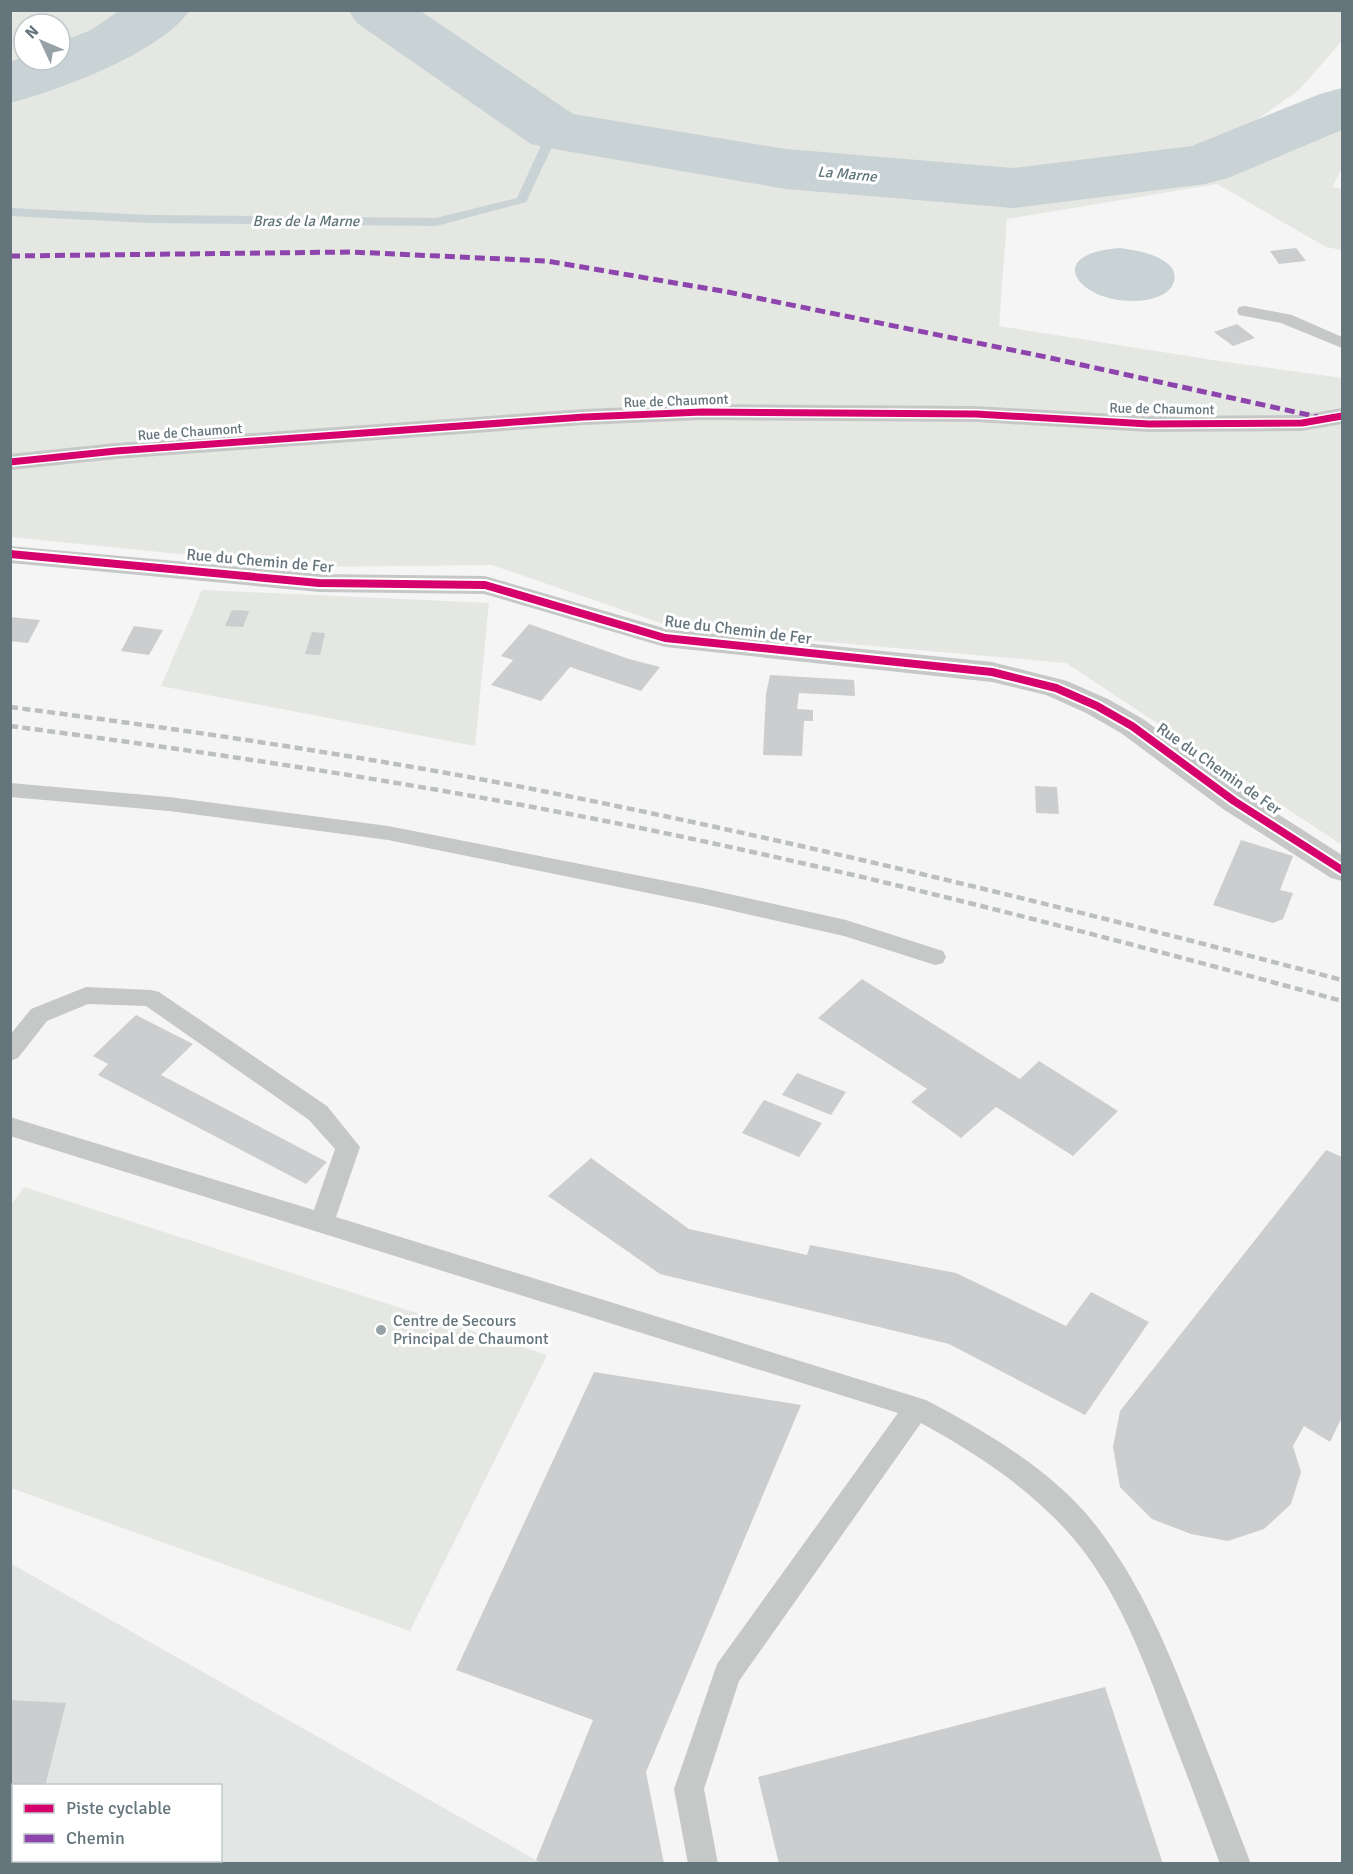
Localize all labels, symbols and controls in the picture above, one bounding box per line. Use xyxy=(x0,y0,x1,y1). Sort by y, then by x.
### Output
north arrow xyxy=(12,12,72,72)
text: N xyxy=(21,21,43,43)
water label: La Marne xyxy=(817,162,879,186)
water label: Bras de la Marne xyxy=(253,212,361,230)
street label: Rue de Chaumont xyxy=(623,391,729,411)
street label: Rue de Chaumont xyxy=(1109,400,1215,418)
street label: Rue de Chaumont xyxy=(137,420,243,444)
street label: Rue du Chemin de Fer xyxy=(186,545,335,577)
street label: Rue du Chemin de Fer xyxy=(663,611,813,649)
street label: Rue du Chemin de Fer xyxy=(1153,718,1285,820)
place label: Centre de Secours Principal de Chaumont xyxy=(393,1311,549,1349)
marker: Centre de Secours Principal de Chaumont xyxy=(374,1323,388,1337)
legend xyxy=(12,1784,222,1862)
text: Piste cyclable xyxy=(66,1797,171,1819)
text: Chemin xyxy=(66,1827,125,1849)

